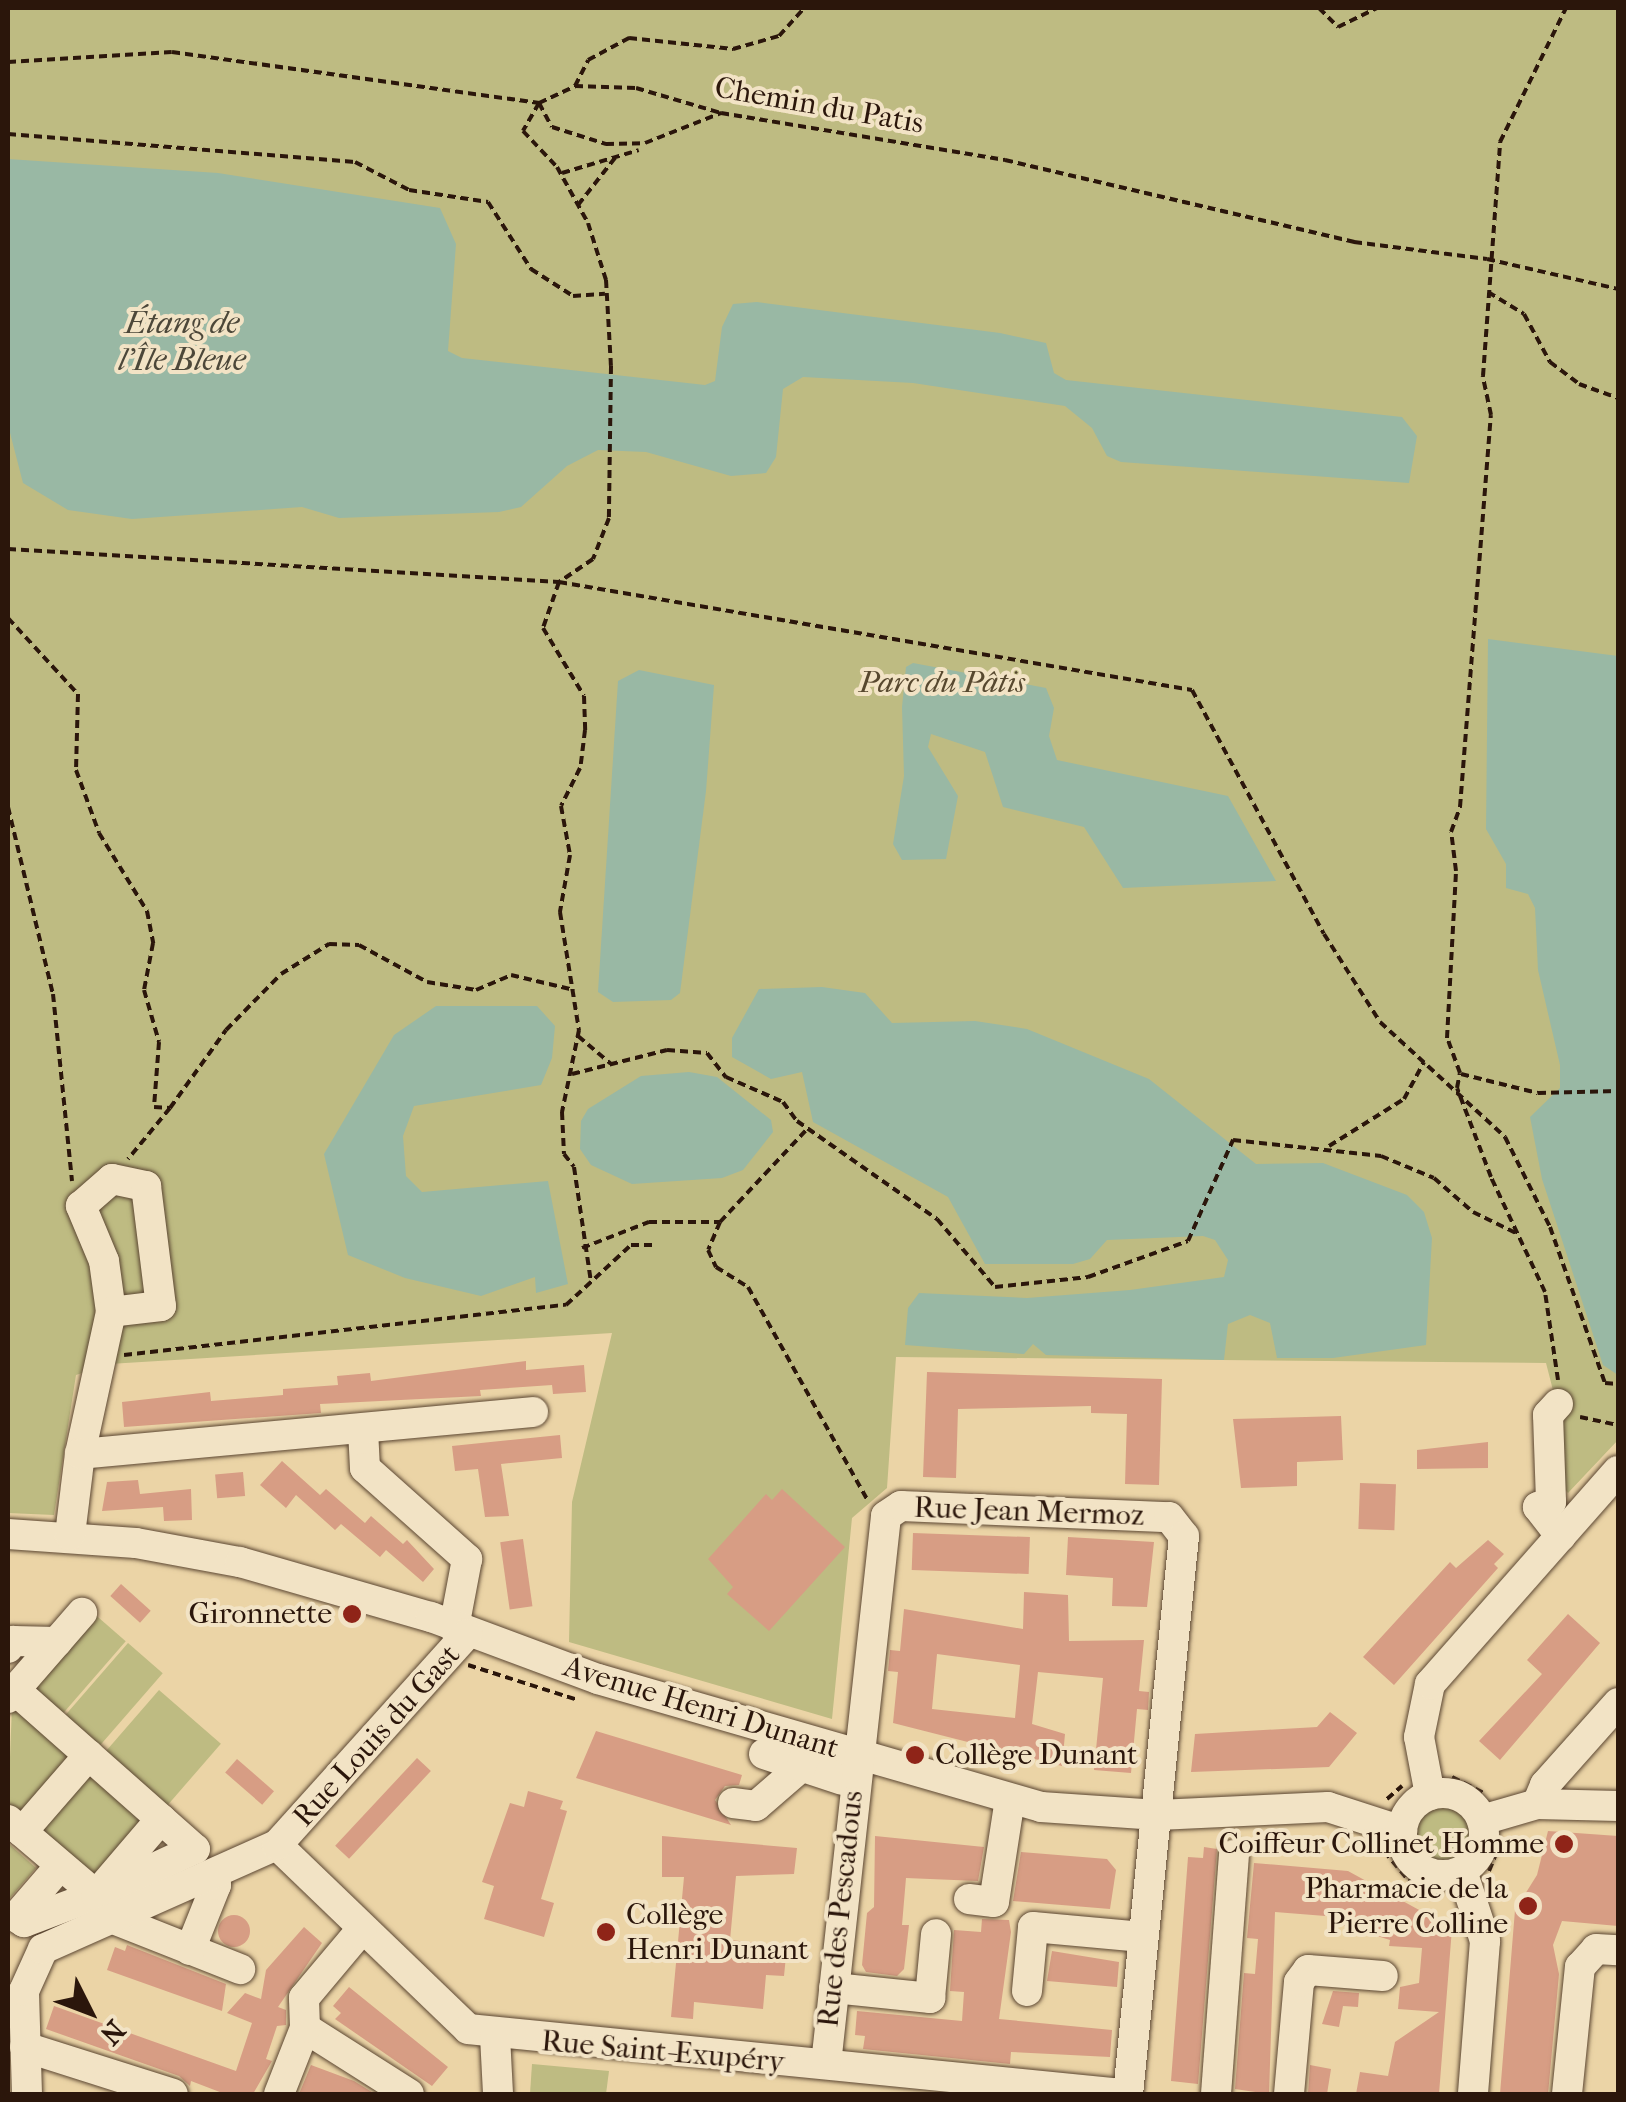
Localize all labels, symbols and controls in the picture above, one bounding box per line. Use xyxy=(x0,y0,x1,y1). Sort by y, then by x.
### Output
street label: Chemin du Patis xyxy=(712,70,926,142)
water label: Étang de l'Île Bleue xyxy=(118,305,246,380)
park label: Parc du Pâtis xyxy=(859,665,1025,701)
street label: Rue Jean Mermoz xyxy=(913,1490,1145,1534)
place label: Gironnette xyxy=(189,1596,332,1632)
marker: Gironnette xyxy=(341,1603,363,1625)
street label: Rue Louis du Gast xyxy=(286,1638,468,1834)
street label: Avenue Henri Dunant xyxy=(559,1649,843,1767)
place label: Collège Dunant xyxy=(935,1737,1138,1773)
marker: Collège Dunant xyxy=(904,1744,926,1766)
street label: Rue des Pescadous xyxy=(811,1789,871,2029)
place label: Coiffeur Collinet Homme xyxy=(1218,1826,1544,1862)
marker: Coiffeur Collinet Homme xyxy=(1553,1833,1575,1855)
place label: Pharmacie de la Pierre Colline xyxy=(1305,1871,1508,1942)
marker: Pharmacie de la Pierre Colline xyxy=(1517,1895,1539,1917)
place label: Collège Henri Dunant xyxy=(626,1897,809,1968)
marker: Collège Henri Dunant xyxy=(595,1921,617,1943)
north arrow xyxy=(40,1962,140,2062)
text: N xyxy=(93,2013,132,2051)
street label: Rue Saint-Exupéry xyxy=(540,2023,786,2081)

